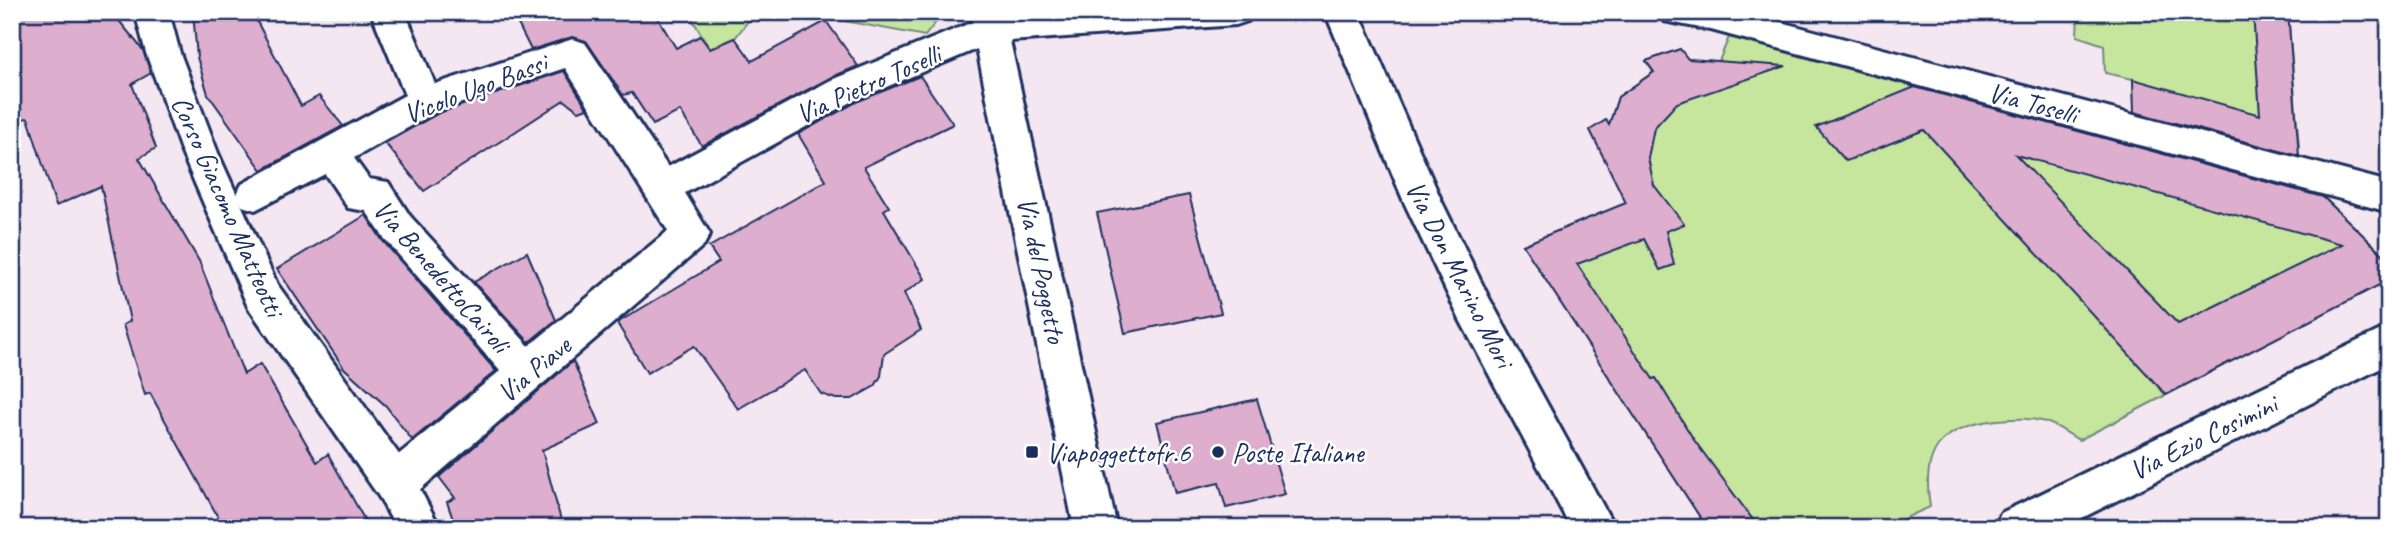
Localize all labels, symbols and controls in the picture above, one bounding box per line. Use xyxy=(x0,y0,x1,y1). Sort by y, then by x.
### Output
street label: Via Pietro Toselli xyxy=(790,35,949,131)
street label: Vicolo Ugo Bassi xyxy=(399,43,555,131)
street label: Via Toselli xyxy=(1985,74,2085,133)
street label: Corso Giacomo Matteotti xyxy=(164,91,294,325)
street label: Via Don Marino Mori xyxy=(1398,175,1524,377)
street label: Via BenedettoCairoli xyxy=(366,192,520,362)
street label: Via del Poggetto xyxy=(1009,194,1075,348)
street label: Via Piave xyxy=(490,327,579,410)
street label: Via Ezio Cosimini xyxy=(2124,385,2286,488)
place label: Viapoggettofr.6 xyxy=(1046,435,1192,470)
place label: Poste Italiane xyxy=(1232,435,1365,470)
marker: Viapoggettofr.6 xyxy=(1024,444,1040,460)
marker: Poste Italiane xyxy=(1210,444,1226,460)

